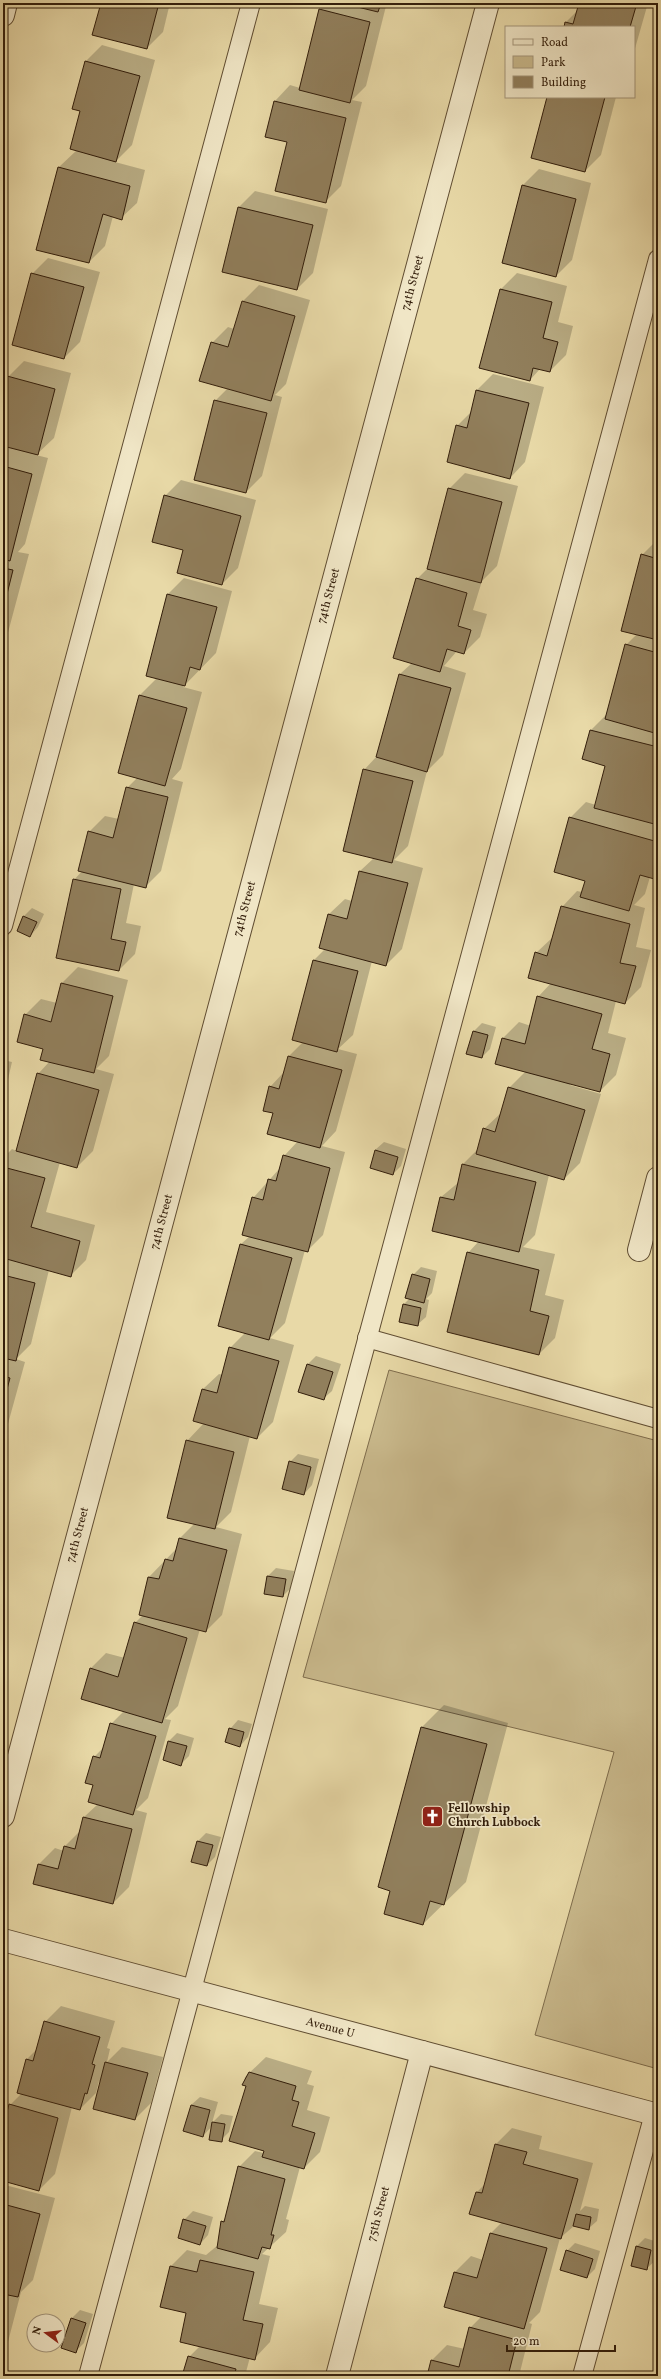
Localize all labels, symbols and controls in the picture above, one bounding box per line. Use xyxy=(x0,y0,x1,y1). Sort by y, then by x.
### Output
legend xyxy=(505,26,635,98)
text: Road xyxy=(541,35,568,51)
text: Park xyxy=(541,55,566,71)
text: Building xyxy=(541,75,586,91)
street label: 74th Street xyxy=(398,253,428,313)
street label: 74th Street xyxy=(314,566,344,626)
street label: 74th Street xyxy=(230,879,260,939)
street label: 74th Street xyxy=(147,1192,177,1252)
street label: 74th Street xyxy=(63,1505,93,1565)
place label: Fellowship Church Lubbock xyxy=(448,1801,541,1831)
church icon: Fellowship Church Lubbock xyxy=(419,1803,445,1829)
street label: Avenue U xyxy=(304,2014,356,2042)
street label: 75th Street xyxy=(364,2184,394,2244)
north arrow xyxy=(26,2313,66,2353)
text: N xyxy=(30,2325,46,2337)
scale bar xyxy=(507,2327,615,2353)
text: 20 m xyxy=(513,2334,540,2350)

